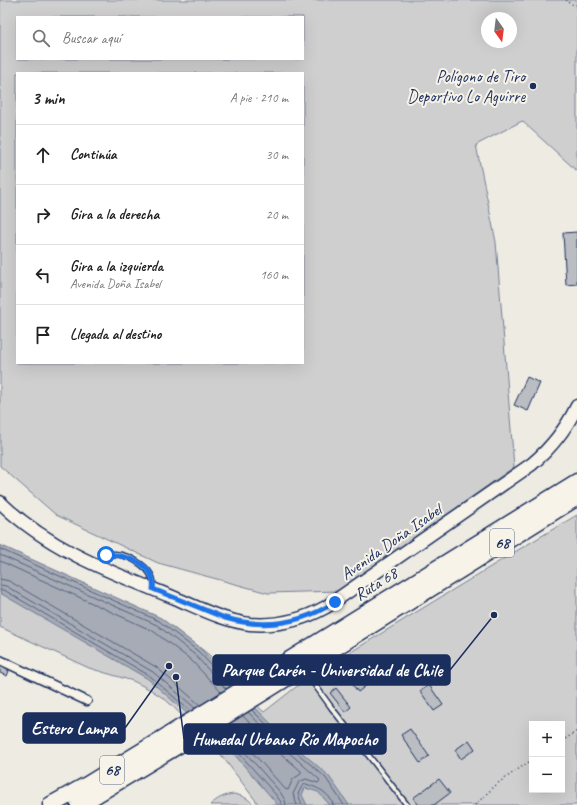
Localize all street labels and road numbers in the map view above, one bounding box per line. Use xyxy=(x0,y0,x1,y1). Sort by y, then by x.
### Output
street label: Avenida Doña Isabel xyxy=(336,498,448,585)
road number: 68 xyxy=(490,529,514,557)
street label: Ruta 68 xyxy=(351,561,403,605)
road number: 68 xyxy=(100,756,124,784)

